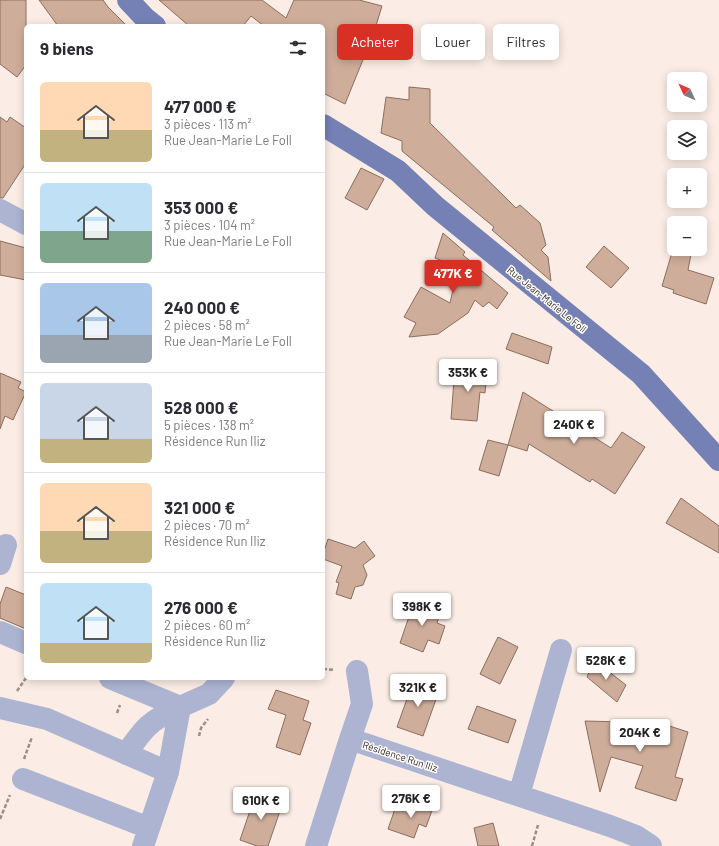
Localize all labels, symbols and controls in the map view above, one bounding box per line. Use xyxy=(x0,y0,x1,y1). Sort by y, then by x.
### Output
chip: Acheter xyxy=(337,24,413,60)
chip: Louer xyxy=(421,24,485,60)
chip: Filtres xyxy=(493,24,559,60)
icon: filters xyxy=(287,37,309,59)
text: 9 biens xyxy=(40,38,94,58)
north arrow xyxy=(667,72,707,112)
map controls xyxy=(667,72,707,256)
text: 477 000 € xyxy=(164,96,237,116)
icon: home xyxy=(72,98,120,146)
text: 3 pièces · 113 m² xyxy=(164,116,252,132)
button: layers xyxy=(667,120,707,160)
text: Rue Jean-Marie Le Foll xyxy=(164,132,292,148)
button: + xyxy=(667,168,707,208)
text: 353 000 € xyxy=(164,197,238,217)
icon: home xyxy=(72,199,120,247)
button: − xyxy=(667,216,707,256)
text: 3 pièces · 104 m² xyxy=(164,217,255,233)
text: Rue Jean-Marie Le Foll xyxy=(164,233,292,249)
pin: 477K € xyxy=(420,260,486,294)
street label: Rue Jean-Marie Le Foll xyxy=(505,263,589,335)
text: 477K € xyxy=(434,265,472,281)
text: 240 000 € xyxy=(164,297,240,317)
icon: home xyxy=(72,299,120,347)
text: 2 pièces · 58 m² xyxy=(164,317,250,333)
text: Rue Jean-Marie Le Foll xyxy=(164,333,292,349)
pin: 353K € xyxy=(435,359,501,393)
text: 353K € xyxy=(448,364,488,380)
text: 528 000 € xyxy=(164,397,239,417)
icon: home xyxy=(72,399,120,447)
pin: 240K € xyxy=(541,411,607,445)
text: 240K € xyxy=(553,416,595,432)
text: 5 pièces · 138 m² xyxy=(164,417,254,433)
text: Résidence Run Iliz xyxy=(164,433,265,449)
text: 321 000 € xyxy=(164,497,235,517)
icon: home xyxy=(72,499,120,547)
text: 2 pièces · 70 m² xyxy=(164,517,250,533)
text: Résidence Run Iliz xyxy=(164,533,265,549)
pin: 398K € xyxy=(389,593,455,627)
text: 276 000 € xyxy=(164,597,238,617)
text: 398K € xyxy=(402,598,442,614)
icon: home xyxy=(72,599,120,647)
text: 2 pièces · 60 m² xyxy=(164,617,250,633)
text: Résidence Run Iliz xyxy=(164,633,265,649)
pin: 528K € xyxy=(573,647,639,681)
text: 528K € xyxy=(586,652,626,668)
pin: 321K € xyxy=(385,674,451,708)
text: 321K € xyxy=(399,679,437,695)
pin: 204K € xyxy=(607,719,673,753)
text: 204K € xyxy=(619,724,661,740)
street label: Résidence Run Iliz xyxy=(361,738,439,774)
pin: 276K € xyxy=(378,785,444,819)
pin: 610K € xyxy=(228,787,294,821)
text: 276K € xyxy=(391,790,431,806)
text: 610K € xyxy=(242,792,280,808)

